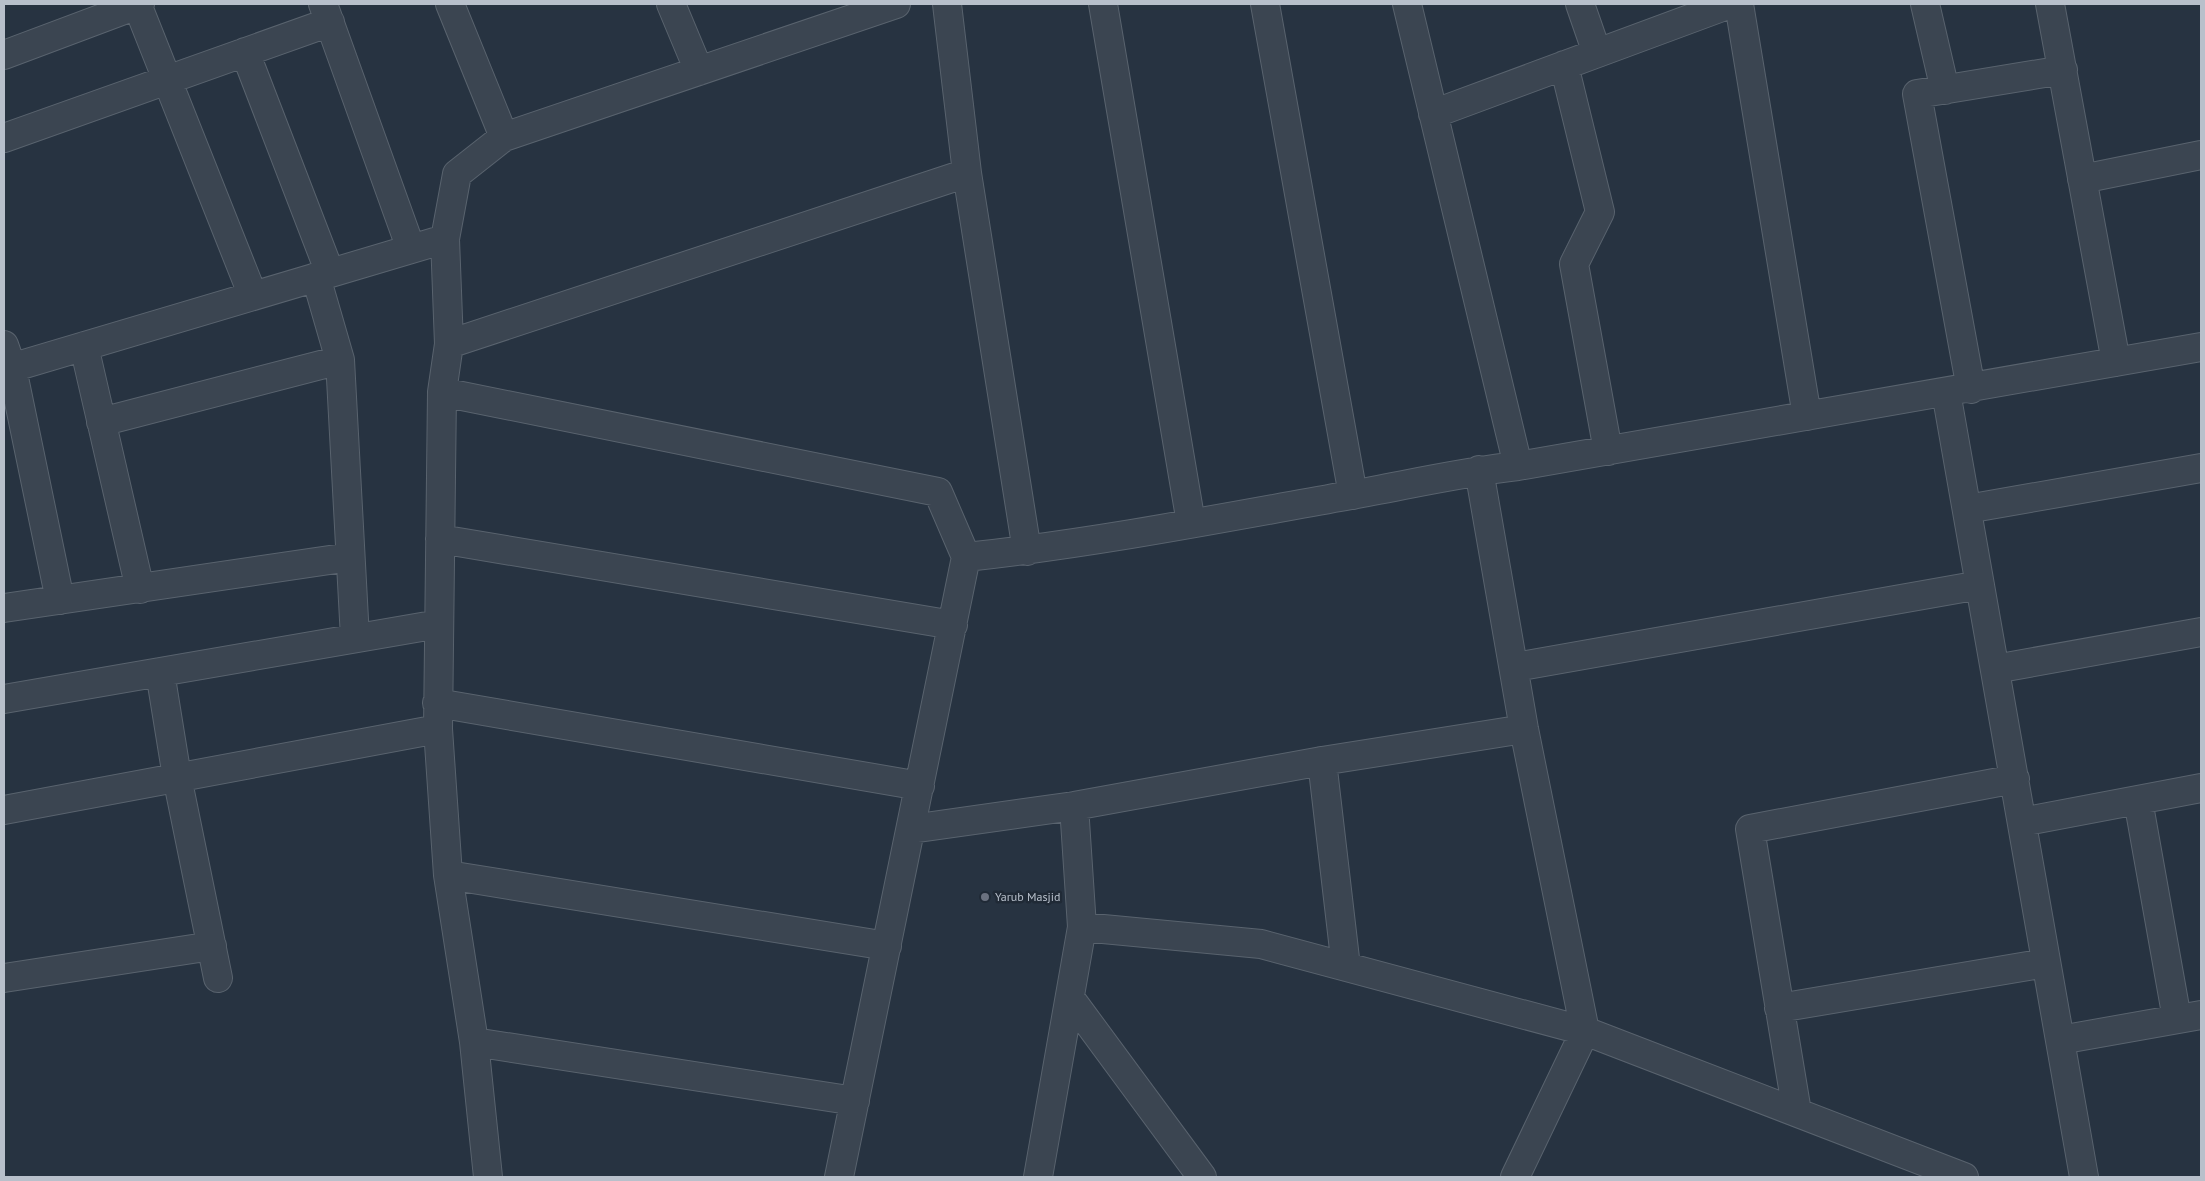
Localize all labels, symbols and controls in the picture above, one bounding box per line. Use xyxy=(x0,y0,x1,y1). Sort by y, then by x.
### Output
place label: Yarub Masjid xyxy=(995,889,1060,904)
marker: Yarub Masjid xyxy=(979,891,991,903)

